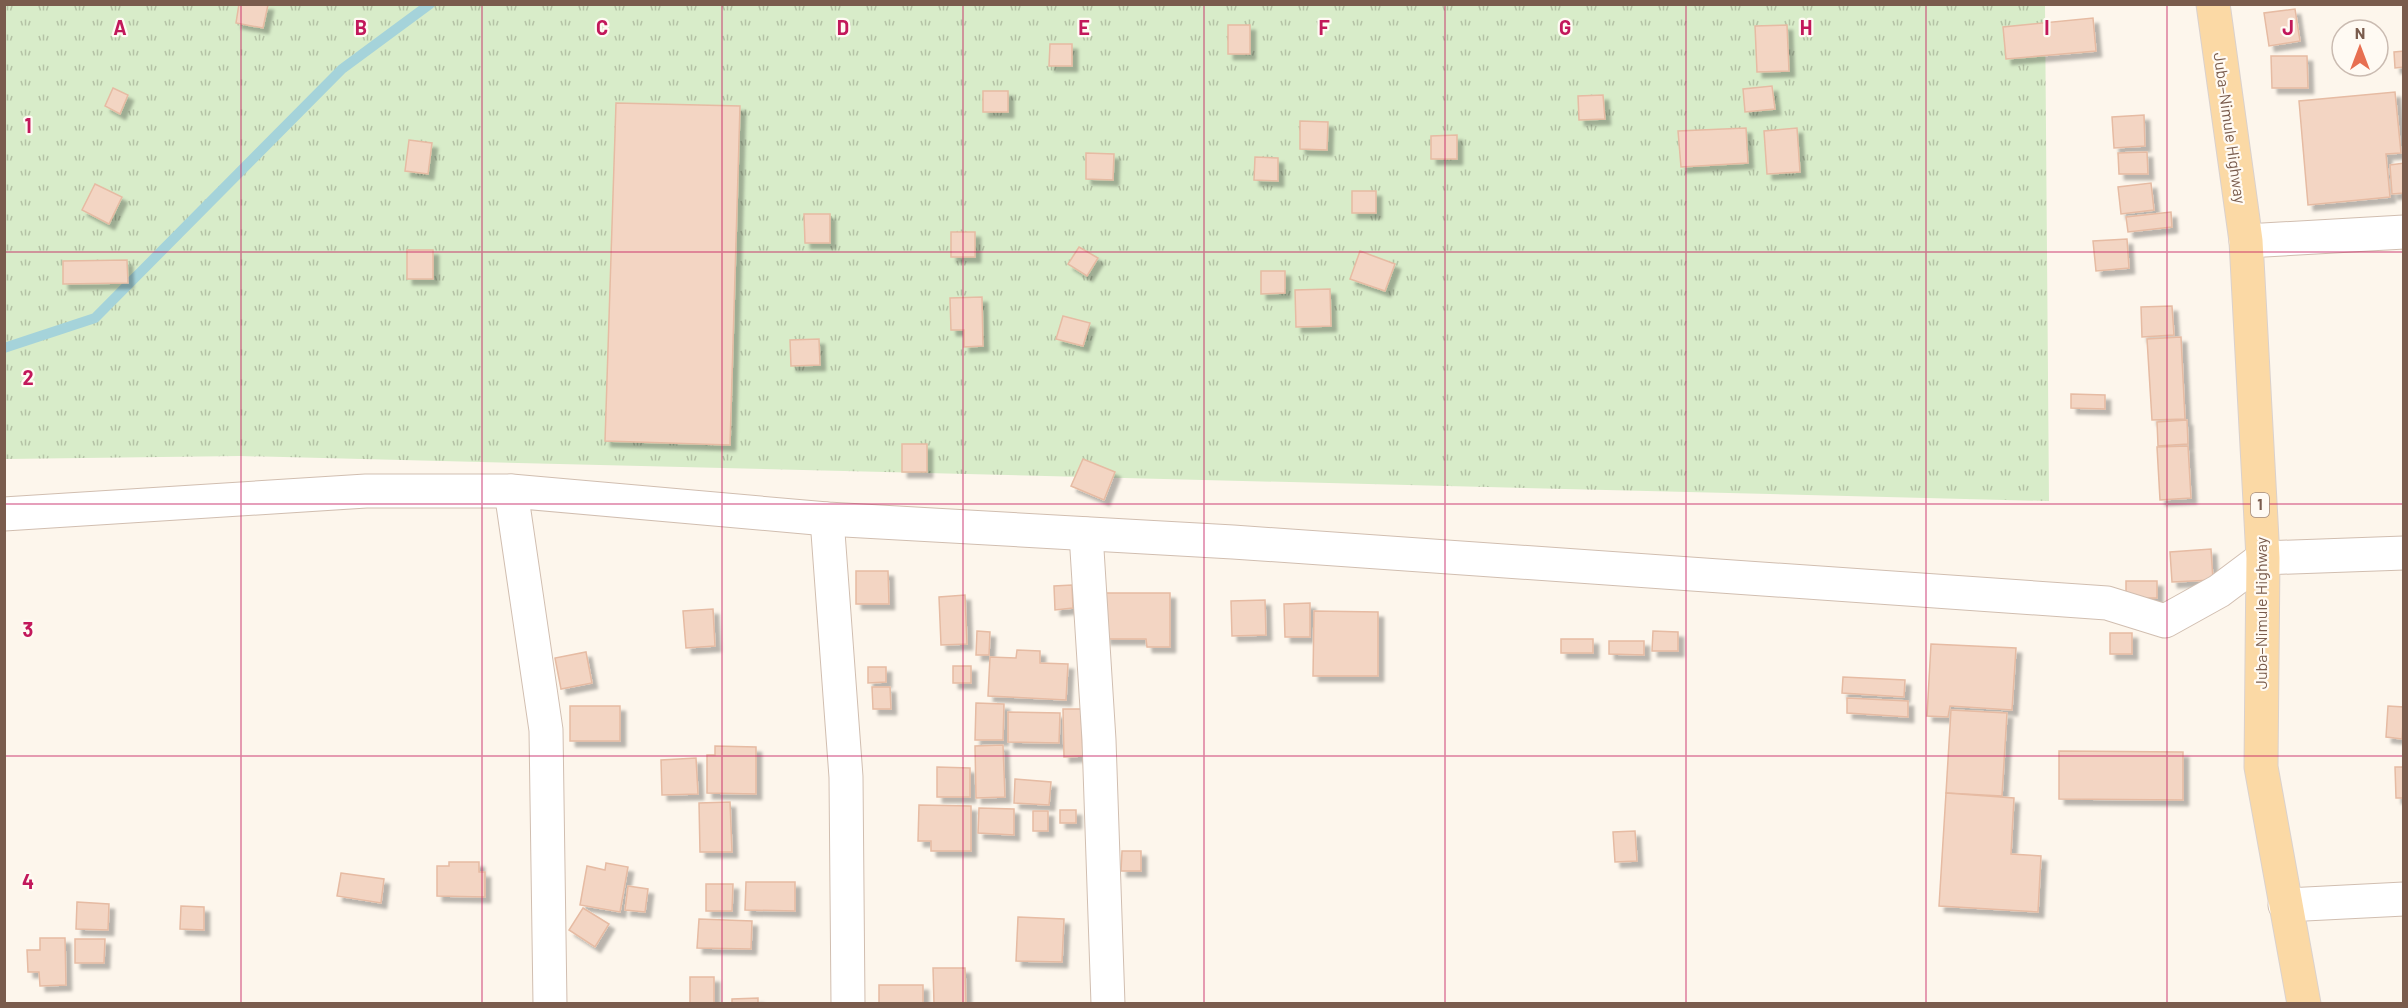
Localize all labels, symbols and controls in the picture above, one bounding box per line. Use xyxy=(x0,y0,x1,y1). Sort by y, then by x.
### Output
text: A xyxy=(113,15,127,39)
text: B xyxy=(355,15,367,39)
text: C xyxy=(596,15,608,39)
text: D xyxy=(837,15,849,39)
text: E xyxy=(1078,15,1090,39)
text: F xyxy=(1318,15,1330,39)
text: G xyxy=(1559,15,1571,39)
text: H xyxy=(1800,15,1812,39)
text: I xyxy=(2044,15,2050,39)
text: J xyxy=(2282,15,2294,39)
north arrow xyxy=(2330,18,2390,78)
text: N xyxy=(2355,23,2365,42)
street label: Juba–Nimule Highway xyxy=(2210,51,2251,205)
text: 1 xyxy=(24,113,32,137)
text: 2 xyxy=(22,365,34,389)
road number: 1 xyxy=(2251,493,2269,517)
street label: Juba–Nimule Highway xyxy=(2251,536,2270,689)
text: 3 xyxy=(23,617,33,641)
text: 4 xyxy=(22,869,34,893)

